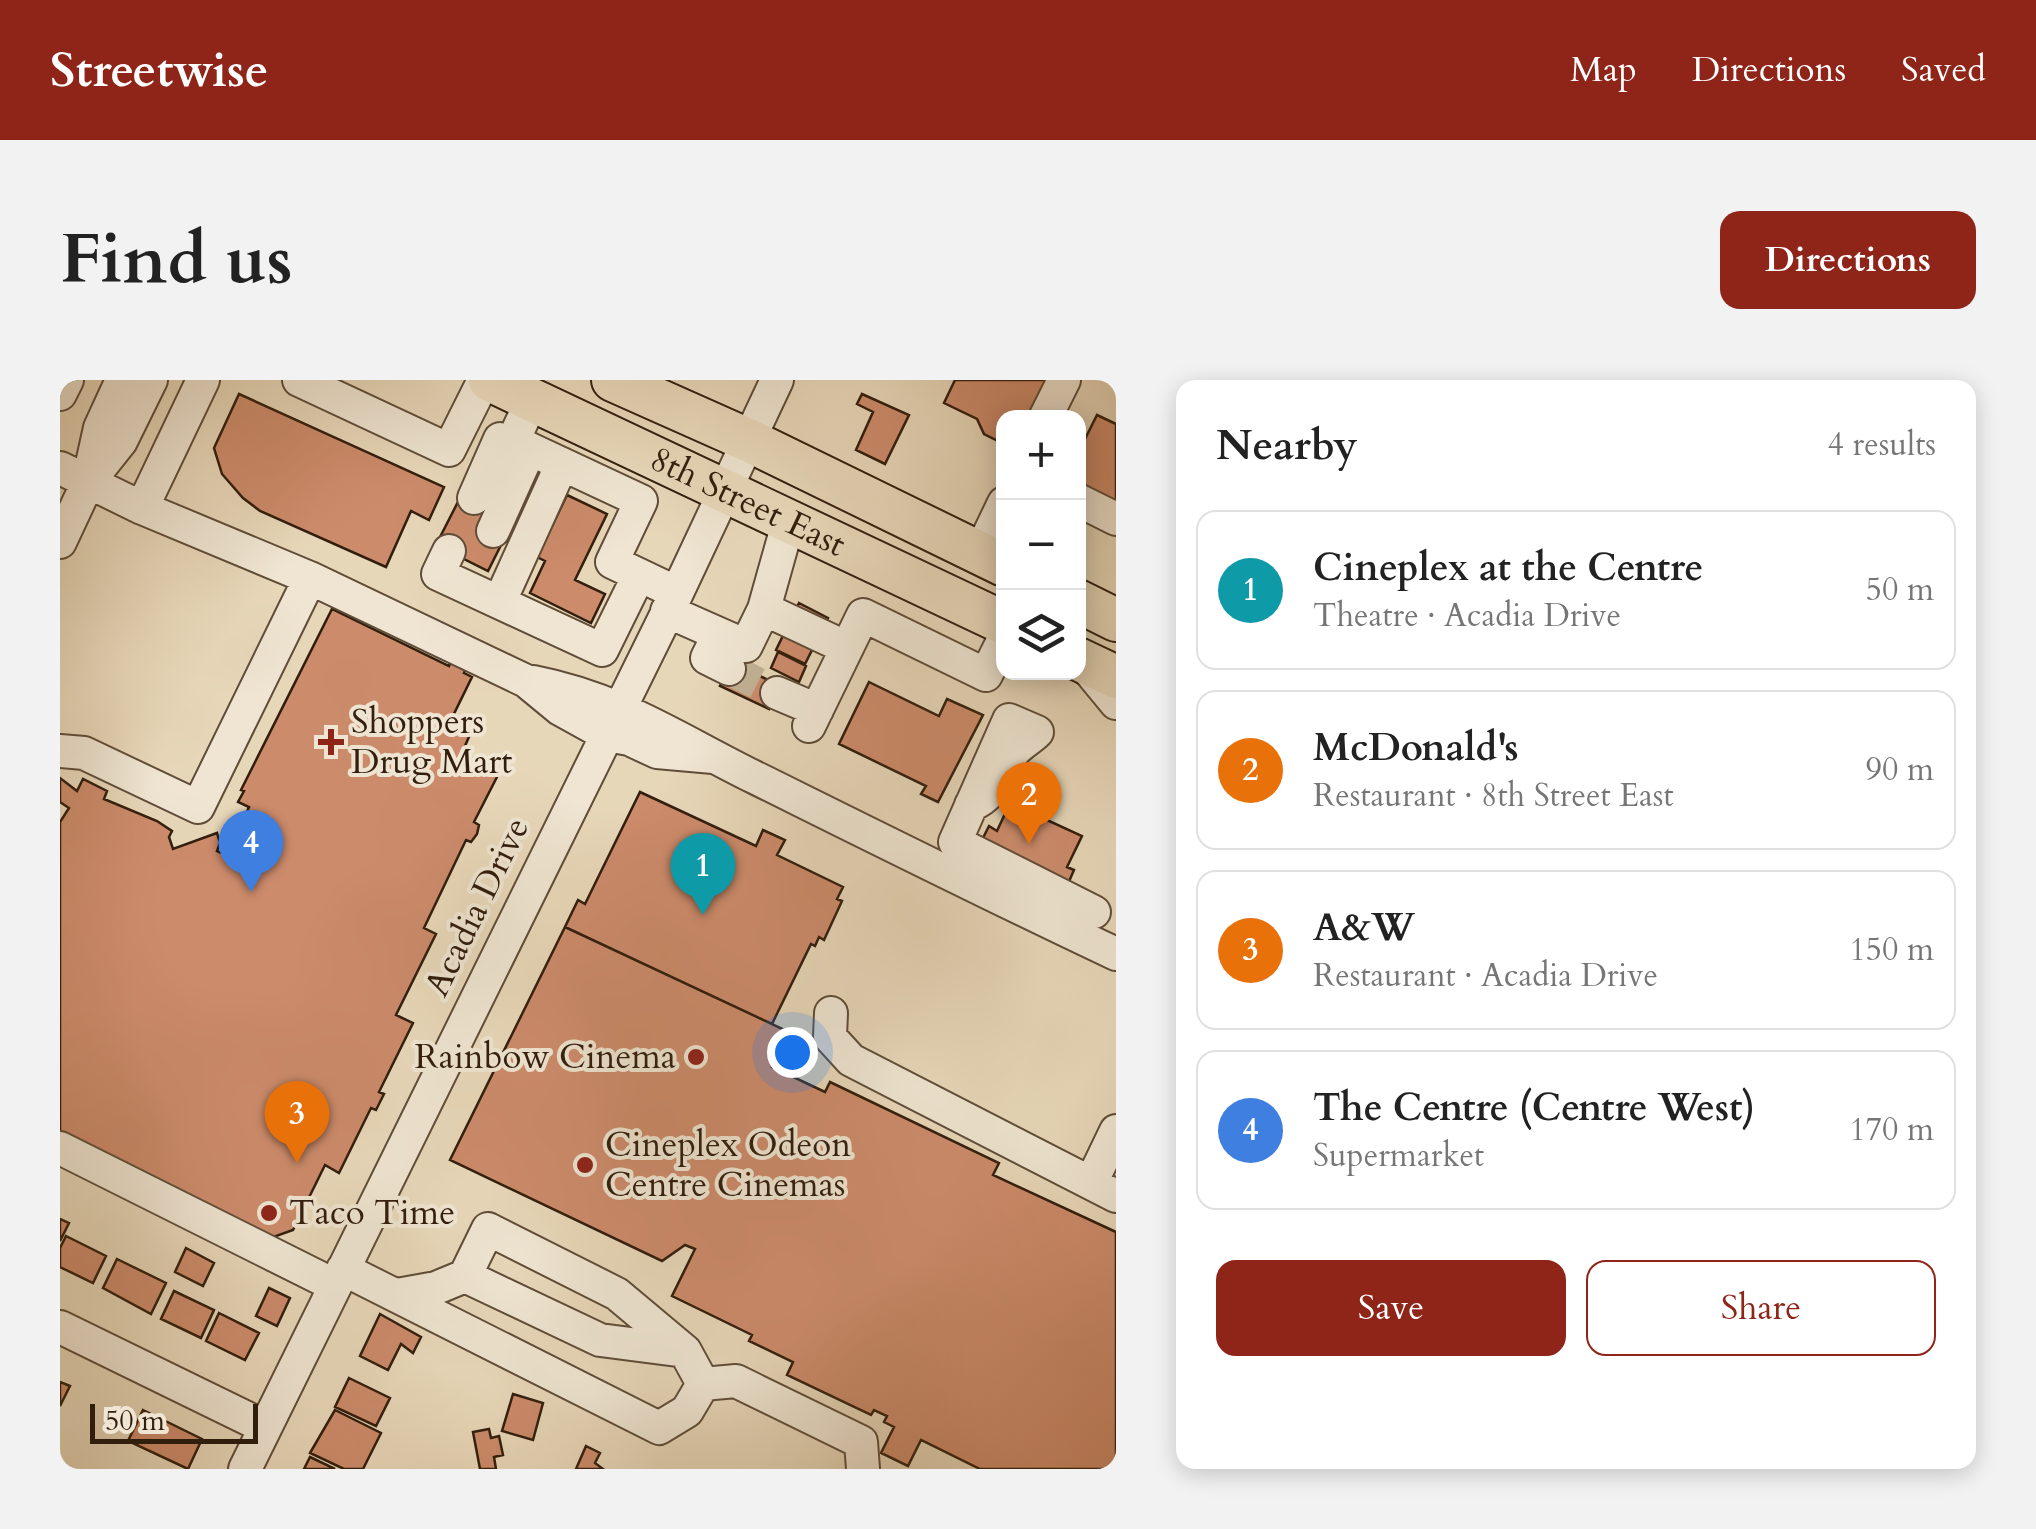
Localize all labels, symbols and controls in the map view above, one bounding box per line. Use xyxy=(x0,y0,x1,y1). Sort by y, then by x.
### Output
text: Streetwise xyxy=(50,38,269,103)
text: Map xyxy=(1570,46,1637,94)
text: Directions xyxy=(1692,46,1846,94)
text: Saved xyxy=(1901,46,1986,94)
button: Directions xyxy=(1720,211,1976,309)
text: Find us xyxy=(60,213,293,307)
map controls xyxy=(996,410,1086,680)
button: + xyxy=(996,410,1086,500)
text: Nearby xyxy=(1216,417,1358,474)
text: 4 results xyxy=(1828,423,1936,467)
street label: 8th Street East xyxy=(642,435,853,569)
button: − xyxy=(996,500,1086,590)
text: Cineplex at the Centre xyxy=(1313,542,1703,594)
text: 1 xyxy=(1242,568,1259,612)
text: 50 m xyxy=(1866,568,1934,612)
button: layers xyxy=(996,590,1086,680)
text: Theatre · Acadia Drive xyxy=(1313,594,1621,638)
place label: Shoppers Drug Mart xyxy=(351,698,512,786)
text: McDonald's xyxy=(1313,722,1519,774)
marker: Shoppers Drug Mart xyxy=(320,731,342,753)
text: 2 xyxy=(1242,748,1259,792)
text: 90 m xyxy=(1866,748,1934,792)
pin: 2 xyxy=(996,762,1062,844)
text: Restaurant · 8th Street East xyxy=(1313,774,1674,818)
street label: Acadia Drive xyxy=(413,809,541,1005)
pin: 4 xyxy=(218,810,284,892)
pin: 1 xyxy=(670,832,736,915)
text: A&W xyxy=(1313,902,1415,954)
text: 3 xyxy=(1242,928,1259,972)
text: 150 m xyxy=(1849,928,1934,972)
text: Restaurant · Acadia Drive xyxy=(1313,954,1658,998)
your location xyxy=(767,1027,818,1078)
place label: Rainbow Cinema xyxy=(415,1033,676,1081)
marker: Rainbow Cinema xyxy=(685,1046,707,1068)
pin: 3 xyxy=(264,1080,330,1163)
text: The Centre (Centre West) xyxy=(1313,1082,1755,1134)
text: 4 xyxy=(1242,1108,1259,1152)
text: 170 m xyxy=(1849,1108,1934,1152)
place label: Cineplex Odeon Centre Cinemas xyxy=(605,1121,851,1209)
text: Supermarket xyxy=(1313,1134,1484,1178)
marker: Cineplex Odeon Centre Cinemas xyxy=(574,1154,596,1176)
place label: Taco Time xyxy=(289,1189,455,1237)
marker: Taco Time xyxy=(258,1202,280,1224)
button: Save xyxy=(1216,1260,1566,1356)
button: Share xyxy=(1586,1260,1936,1356)
scale bar xyxy=(90,1399,258,1444)
text: 50 m xyxy=(105,1402,165,1440)

